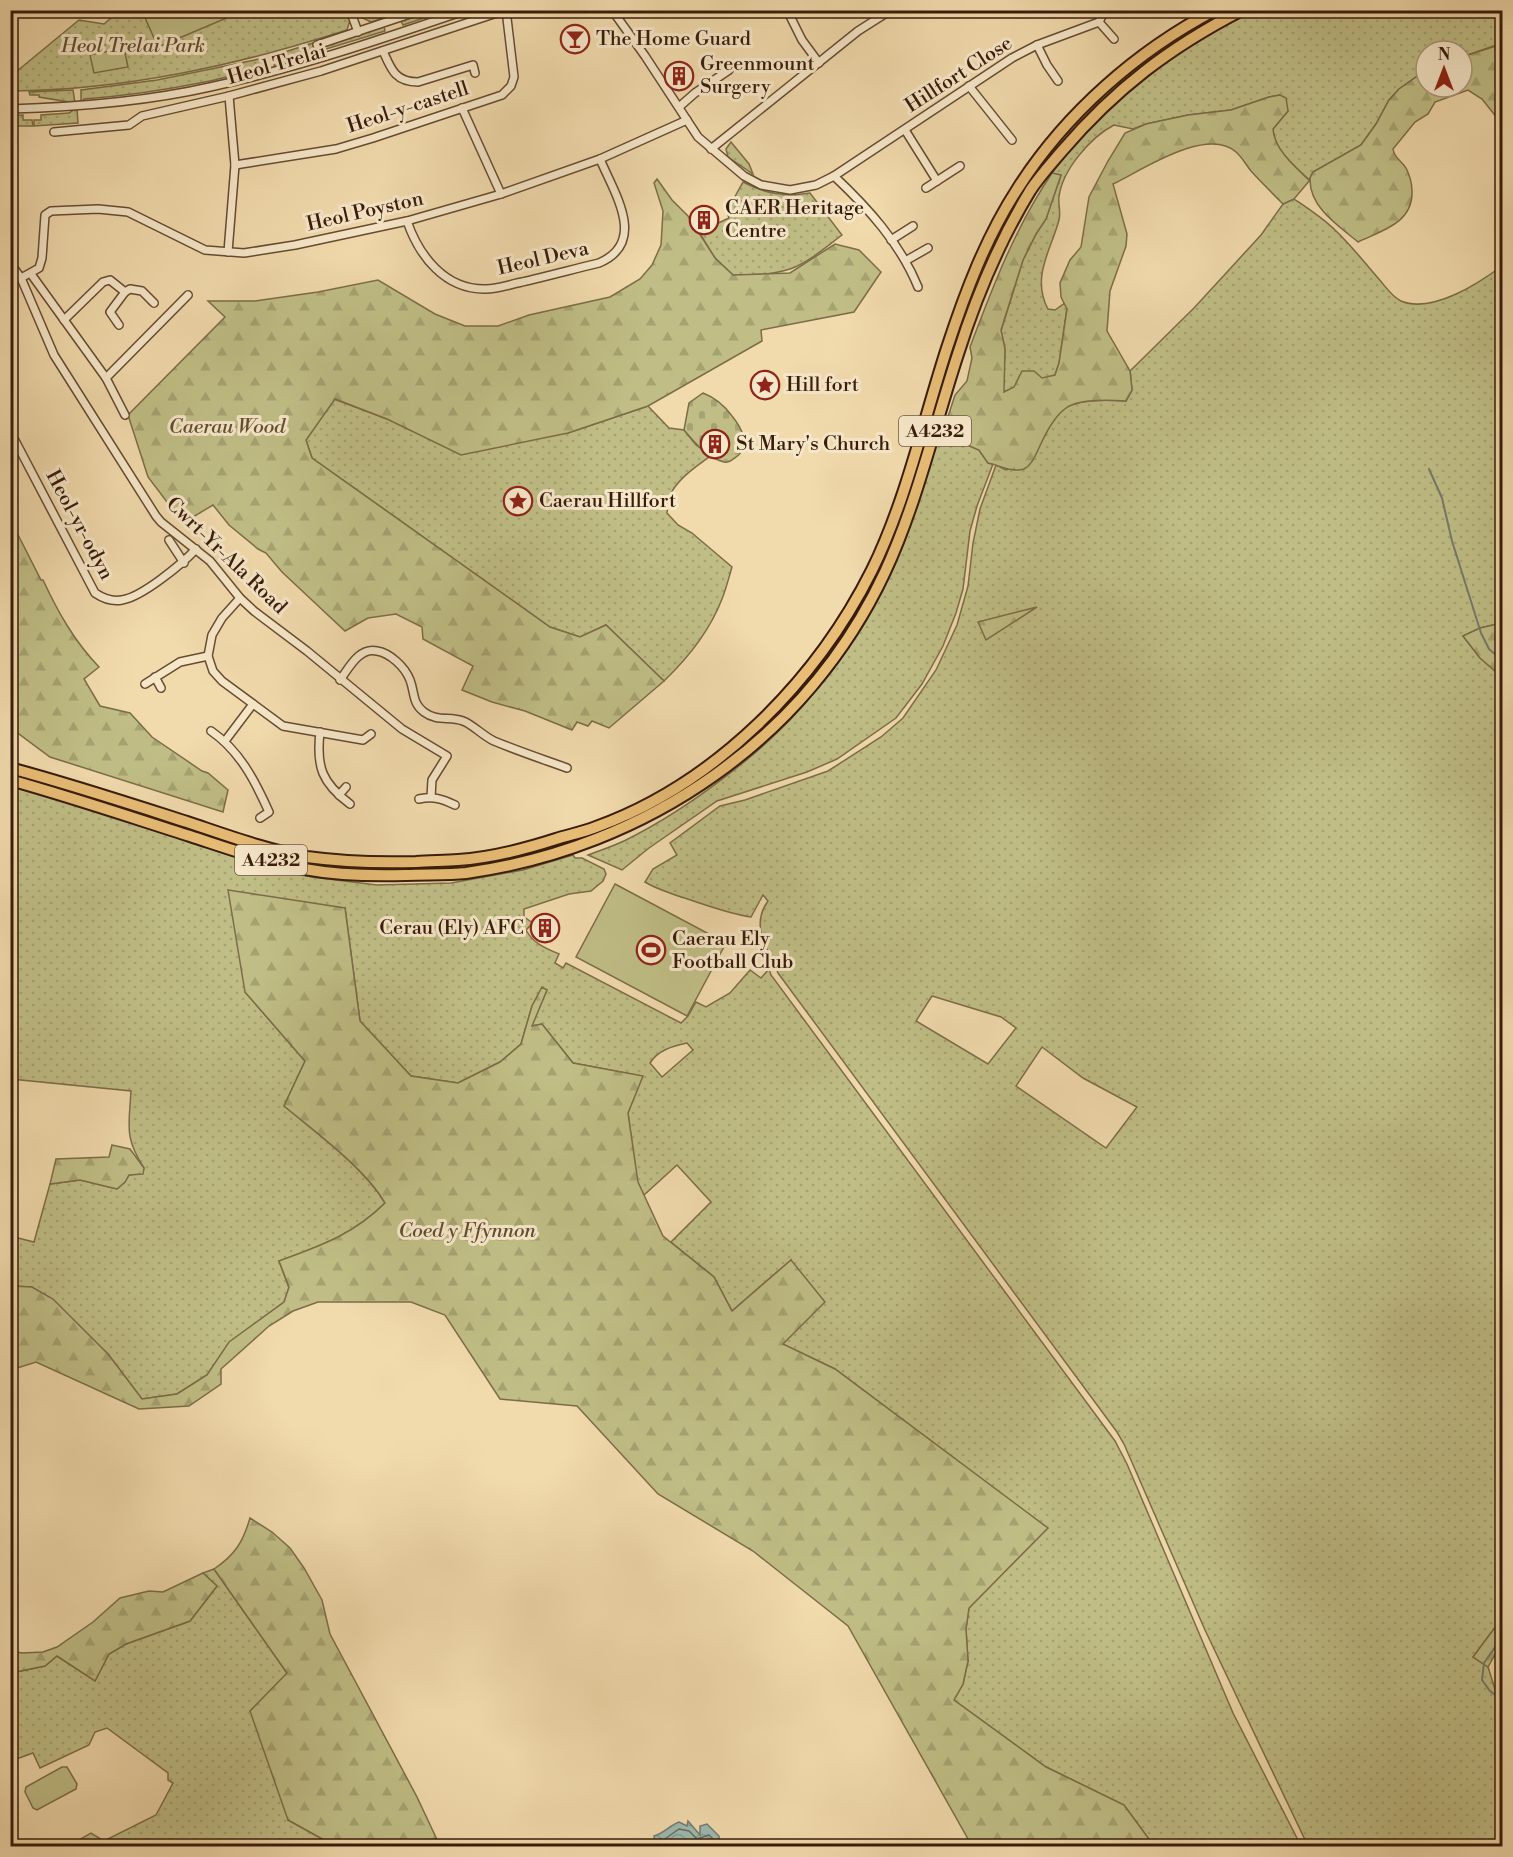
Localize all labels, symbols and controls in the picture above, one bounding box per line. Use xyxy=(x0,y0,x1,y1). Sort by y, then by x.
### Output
bar icon: The Home Guard xyxy=(559,23,591,55)
place label: The Home Guard xyxy=(596,27,752,52)
street label: Hillfort Close xyxy=(901,31,1017,119)
park label: Heol Trelai Park xyxy=(60,34,205,59)
street label: Heol Trelai xyxy=(225,39,330,91)
north arrow xyxy=(1414,39,1474,99)
text: N xyxy=(1438,45,1451,65)
place label: Greenmount Surgery xyxy=(700,52,815,100)
building icon: Greenmount Surgery xyxy=(663,60,695,92)
street label: Heol-y-castell xyxy=(344,77,472,139)
street label: Heol Poyston xyxy=(304,186,426,238)
place label: CAER Heritage Centre xyxy=(725,196,864,244)
building icon: CAER Heritage Centre xyxy=(688,204,720,236)
street label: Heol Deva xyxy=(495,236,592,282)
place icon: Hill fort xyxy=(749,369,781,401)
place label: Hill fort xyxy=(786,373,859,398)
park label: Caerau Wood xyxy=(169,415,286,440)
road number: A4232 xyxy=(899,416,971,446)
building icon: St Mary's Church xyxy=(699,428,731,460)
place label: St Mary's Church xyxy=(736,432,890,457)
street label: Heol-yr-odyn xyxy=(40,466,118,584)
place icon: Caerau Hillfort xyxy=(502,485,534,517)
place label: Caerau Hillfort xyxy=(539,489,676,514)
street label: Cwrt-Yr-Ala Road xyxy=(160,492,292,620)
road number: A4232 xyxy=(235,845,307,875)
building icon: Cerau (Ely) AFC xyxy=(529,912,561,944)
place label: Cerau (Ely) AFC xyxy=(379,916,524,941)
place label: Caerau Ely Football Club xyxy=(672,927,793,975)
sports icon: Caerau Ely Football Club xyxy=(635,934,667,966)
park label: Coed y Ffynnon xyxy=(398,1219,536,1244)

